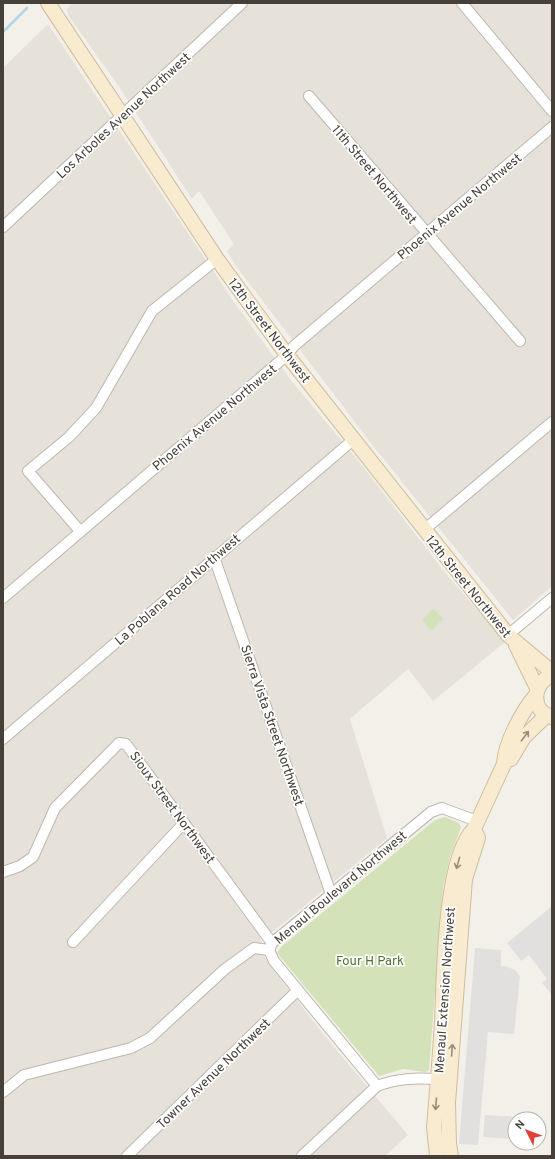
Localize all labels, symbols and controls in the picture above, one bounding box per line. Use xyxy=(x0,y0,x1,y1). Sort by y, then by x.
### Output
street label: Los Arboles Avenue Northwest xyxy=(54,50,195,183)
street label: 11th Street Northwest xyxy=(327,123,420,228)
street label: Phoenix Avenue Northwest xyxy=(395,151,526,264)
street label: 12th Street Northwest xyxy=(224,276,313,387)
street label: Phoenix Avenue Northwest xyxy=(150,362,281,475)
street label: La Poblana Road Northwest xyxy=(112,532,244,649)
street label: 12th Street Northwest xyxy=(421,533,514,642)
street label: Sierra Vista Street Northwest xyxy=(236,643,306,808)
one-way arrow xyxy=(521,731,529,742)
street label: Sioux Street Northwest xyxy=(125,749,218,867)
street label: Menaul Boulevard Northwest xyxy=(272,828,411,949)
one-way arrow xyxy=(454,857,461,870)
street label: Menaul Extension Northwest xyxy=(432,906,460,1074)
park label: Four H Park xyxy=(336,954,404,970)
street label: Towner Avenue Northwest xyxy=(154,1016,275,1133)
one-way arrow xyxy=(448,1044,455,1057)
one-way arrow xyxy=(432,1097,439,1110)
north arrow xyxy=(507,1111,547,1151)
text: N xyxy=(512,1117,528,1133)

